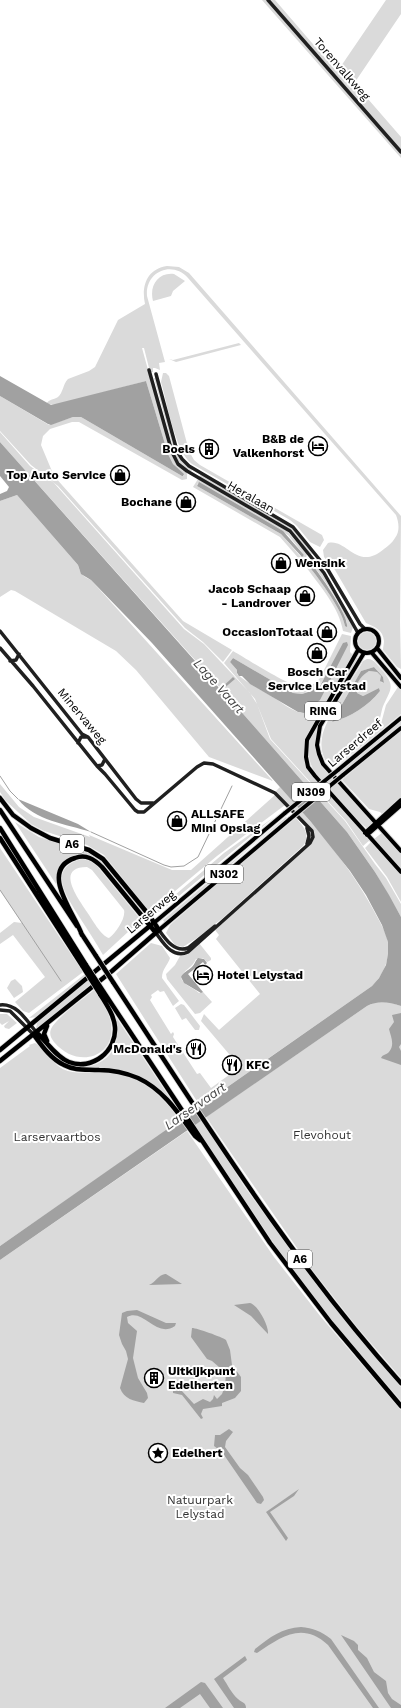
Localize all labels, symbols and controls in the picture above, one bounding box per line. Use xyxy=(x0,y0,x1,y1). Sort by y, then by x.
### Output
street label: Torenvalkweg xyxy=(311,35,373,104)
place label: B&B de Valkenhorst xyxy=(233,432,305,460)
hotel icon: B&B de Valkenhorst xyxy=(307,435,329,457)
building icon: Boels xyxy=(198,438,220,460)
place label: Boels xyxy=(162,442,196,456)
shop icon: Top Auto Service xyxy=(109,464,131,486)
place label: Top Auto Service xyxy=(6,468,106,482)
street label: Heralaan xyxy=(225,478,277,516)
shop icon: Bochane xyxy=(175,491,197,513)
place label: Bochane xyxy=(121,495,172,509)
shop icon: Wensink xyxy=(270,552,292,574)
place label: Wensink xyxy=(295,556,346,570)
place label: Jacob Schaap - Landrover xyxy=(208,582,292,610)
shop icon: Jacob Schaap - Landrover xyxy=(294,585,316,607)
shop icon: OccasionTotaal xyxy=(316,621,338,643)
place label: OccasionTotaal xyxy=(222,625,313,639)
shop icon: Bosch Car Service Lelystad xyxy=(306,642,328,664)
water label: Lage Vaart xyxy=(191,656,248,717)
place label: Bosch Car Service Lelystad xyxy=(268,665,366,693)
street label: Minervaweg xyxy=(55,685,110,747)
road number: RING xyxy=(305,702,341,720)
street label: Larserdreef xyxy=(325,716,385,770)
road number: N309 xyxy=(292,783,330,801)
place label: ALLSAFE Mini Opslag xyxy=(191,807,261,835)
shop icon: ALLSAFE Mini Opslag xyxy=(166,810,188,832)
road number: A6 xyxy=(60,835,84,853)
road number: N302 xyxy=(205,865,243,883)
street label: Larserweg xyxy=(124,887,179,937)
hotel icon: Hotel Lelystad xyxy=(192,964,214,986)
place label: Hotel Lelystad xyxy=(217,968,303,982)
restaurant icon: McDonald's xyxy=(185,1038,207,1060)
place label: McDonald's xyxy=(113,1042,183,1056)
restaurant icon: KFC xyxy=(221,1054,243,1076)
place label: KFC xyxy=(246,1058,270,1072)
water label: Larservaart xyxy=(161,1079,229,1133)
park label: Flevohout xyxy=(293,1128,351,1142)
park label: Larservaartbos xyxy=(13,1130,101,1144)
road number: A6 xyxy=(288,1250,312,1268)
place label: Uitkijkpunt Edelherten xyxy=(168,1364,236,1392)
building icon: Uitkijkpunt Edelherten xyxy=(143,1367,165,1389)
place icon: Edelhert xyxy=(147,1442,169,1464)
place label: Edelhert xyxy=(172,1446,223,1460)
park label: Natuurpark Lelystad xyxy=(167,1493,233,1521)

